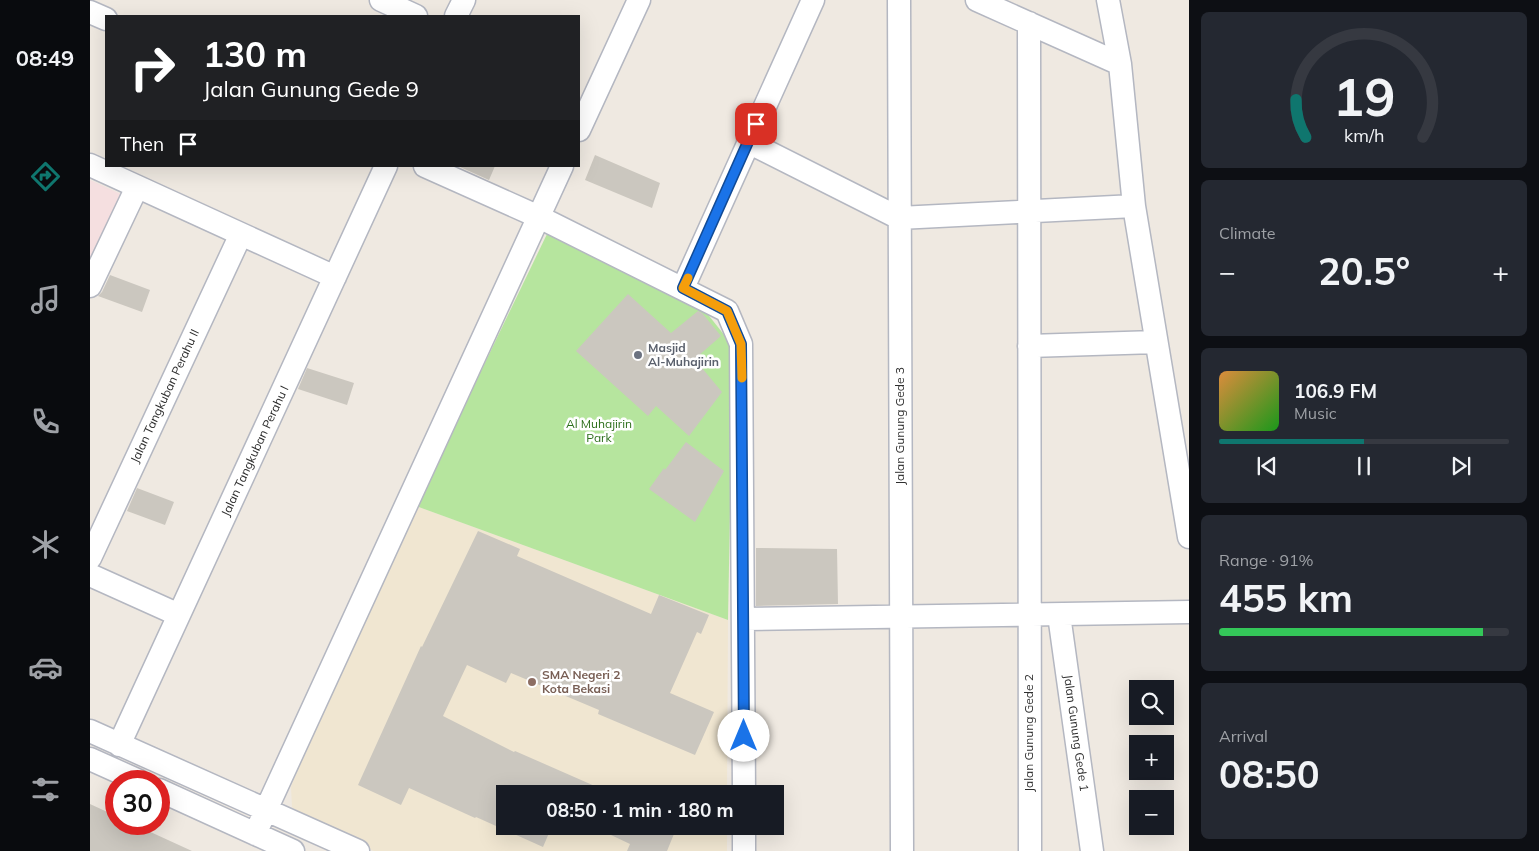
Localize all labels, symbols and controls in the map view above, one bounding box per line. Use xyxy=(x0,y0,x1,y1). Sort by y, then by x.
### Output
text: 130 m xyxy=(203,32,307,76)
icon: right xyxy=(120,35,185,100)
text: 08:49 xyxy=(16,44,74,72)
text: 19 xyxy=(1333,64,1395,129)
text: Jalan Gunung Gede 9 xyxy=(203,75,419,103)
pin xyxy=(735,103,777,145)
icon: arrive xyxy=(742,110,770,138)
text: km/h xyxy=(1344,124,1384,146)
icon: arrive xyxy=(174,130,202,158)
text: Then xyxy=(120,132,164,156)
icon: directions xyxy=(28,159,63,194)
text: Climate xyxy=(1219,223,1275,243)
text: 20.5° xyxy=(1318,247,1410,295)
text: − xyxy=(1219,254,1236,289)
text: + xyxy=(1492,254,1509,289)
icon: music xyxy=(28,282,63,317)
street label: Jalan Tangkuban Perahu II xyxy=(127,327,202,465)
place label: Masjid Al-Muhajirin xyxy=(648,340,719,369)
marker: Masjid Al-Muhajirin xyxy=(632,349,644,361)
street label: Jalan Gunung Gede 3 xyxy=(892,367,907,485)
text: 106.9 FM xyxy=(1294,379,1377,403)
street label: Jalan Tangkuban Perahu I xyxy=(218,383,291,519)
text: Music xyxy=(1294,403,1337,423)
icon: phone xyxy=(28,404,63,439)
park label: Al Muhajirin Park xyxy=(566,416,632,445)
icon: previous xyxy=(1253,452,1281,480)
icon: pause xyxy=(1350,452,1378,480)
icon: next xyxy=(1447,452,1475,480)
icon: climate xyxy=(28,527,63,562)
text: Range · 91% xyxy=(1219,550,1314,570)
text: 455 km xyxy=(1219,574,1353,622)
icon: car xyxy=(28,650,63,685)
place label: SMA Negeri 2 Kota Bekasi xyxy=(542,667,620,696)
street label: Jalan Gunung Gede 2 xyxy=(1021,674,1036,792)
street label: Jalan Gunung Gede 1 xyxy=(1061,674,1092,792)
marker: SMA Negeri 2 Kota Bekasi xyxy=(526,676,538,688)
map controls xyxy=(1129,680,1174,835)
button: search xyxy=(1129,680,1174,725)
position arrow xyxy=(717,709,769,761)
text: Arrival xyxy=(1219,726,1268,746)
button: + xyxy=(1129,735,1174,780)
text: 08:50 xyxy=(1219,750,1320,798)
speed limit sign: 30 xyxy=(105,770,170,835)
icon: filters xyxy=(28,772,63,807)
button: − xyxy=(1129,790,1174,835)
text: 08:50 · 1 min · 180 m xyxy=(546,798,734,822)

